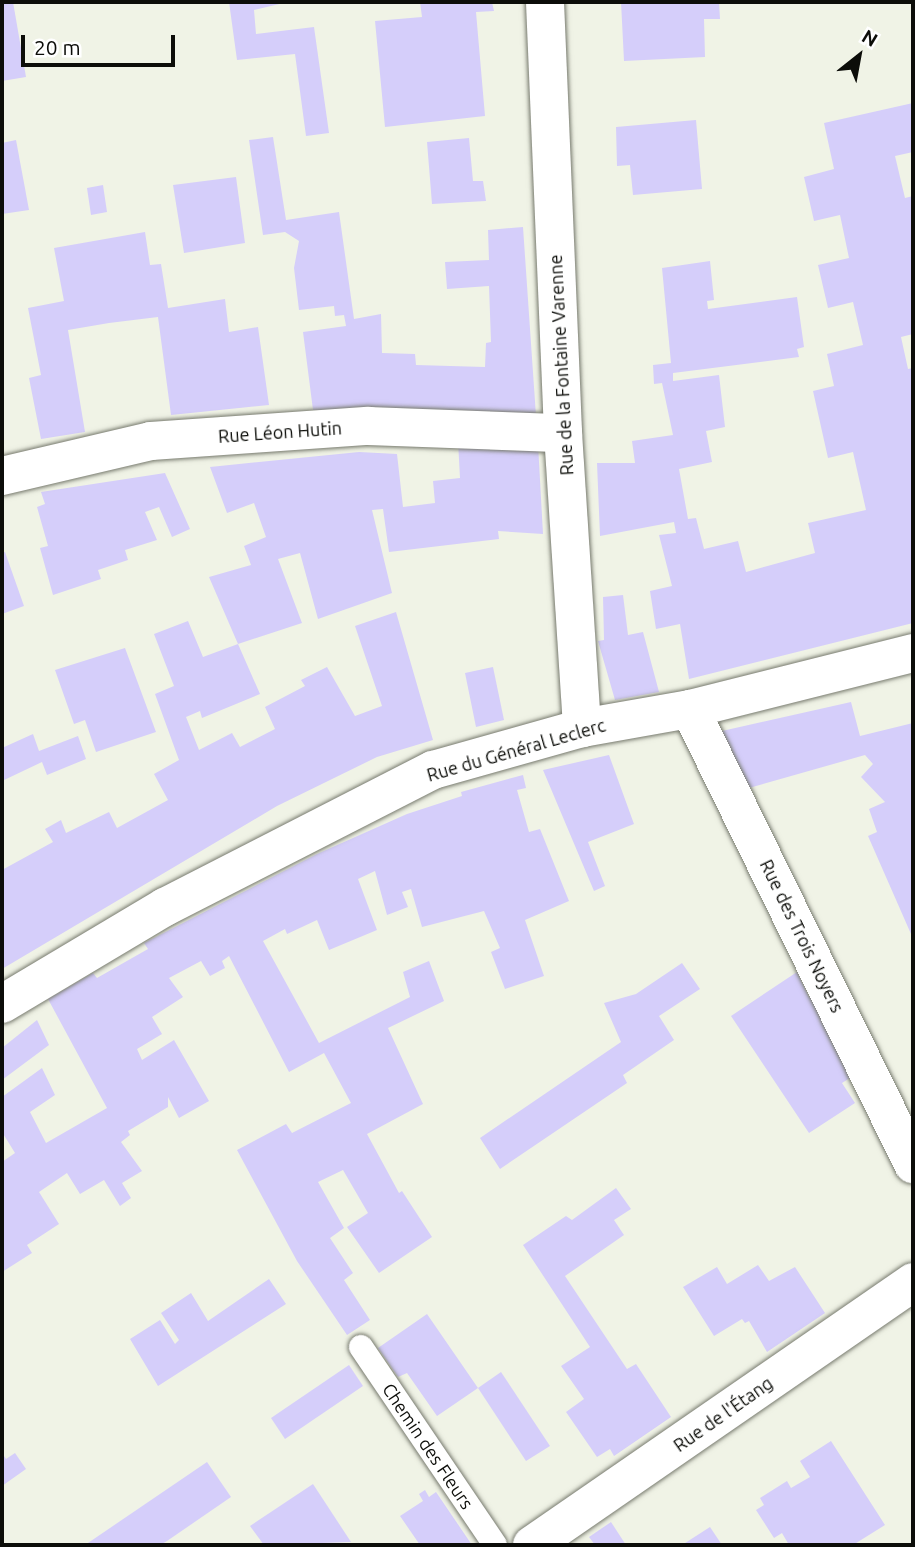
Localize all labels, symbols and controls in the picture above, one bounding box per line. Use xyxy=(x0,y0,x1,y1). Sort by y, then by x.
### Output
scale bar xyxy=(24,21,178,65)
north arrow xyxy=(824,21,894,91)
text: N xyxy=(858,25,882,51)
text: 20 m xyxy=(34,35,81,59)
street label: Rue de la Fontaine Varenne xyxy=(544,254,578,476)
street label: Rue Léon Hutin xyxy=(217,417,343,447)
street label: Rue du Général Leclerc xyxy=(424,714,608,786)
street label: Rue des Trois Noyers xyxy=(756,856,848,1016)
street label: Rue de l'Étang xyxy=(669,1372,777,1456)
street label: Chemin des Fleurs xyxy=(378,1379,478,1513)

